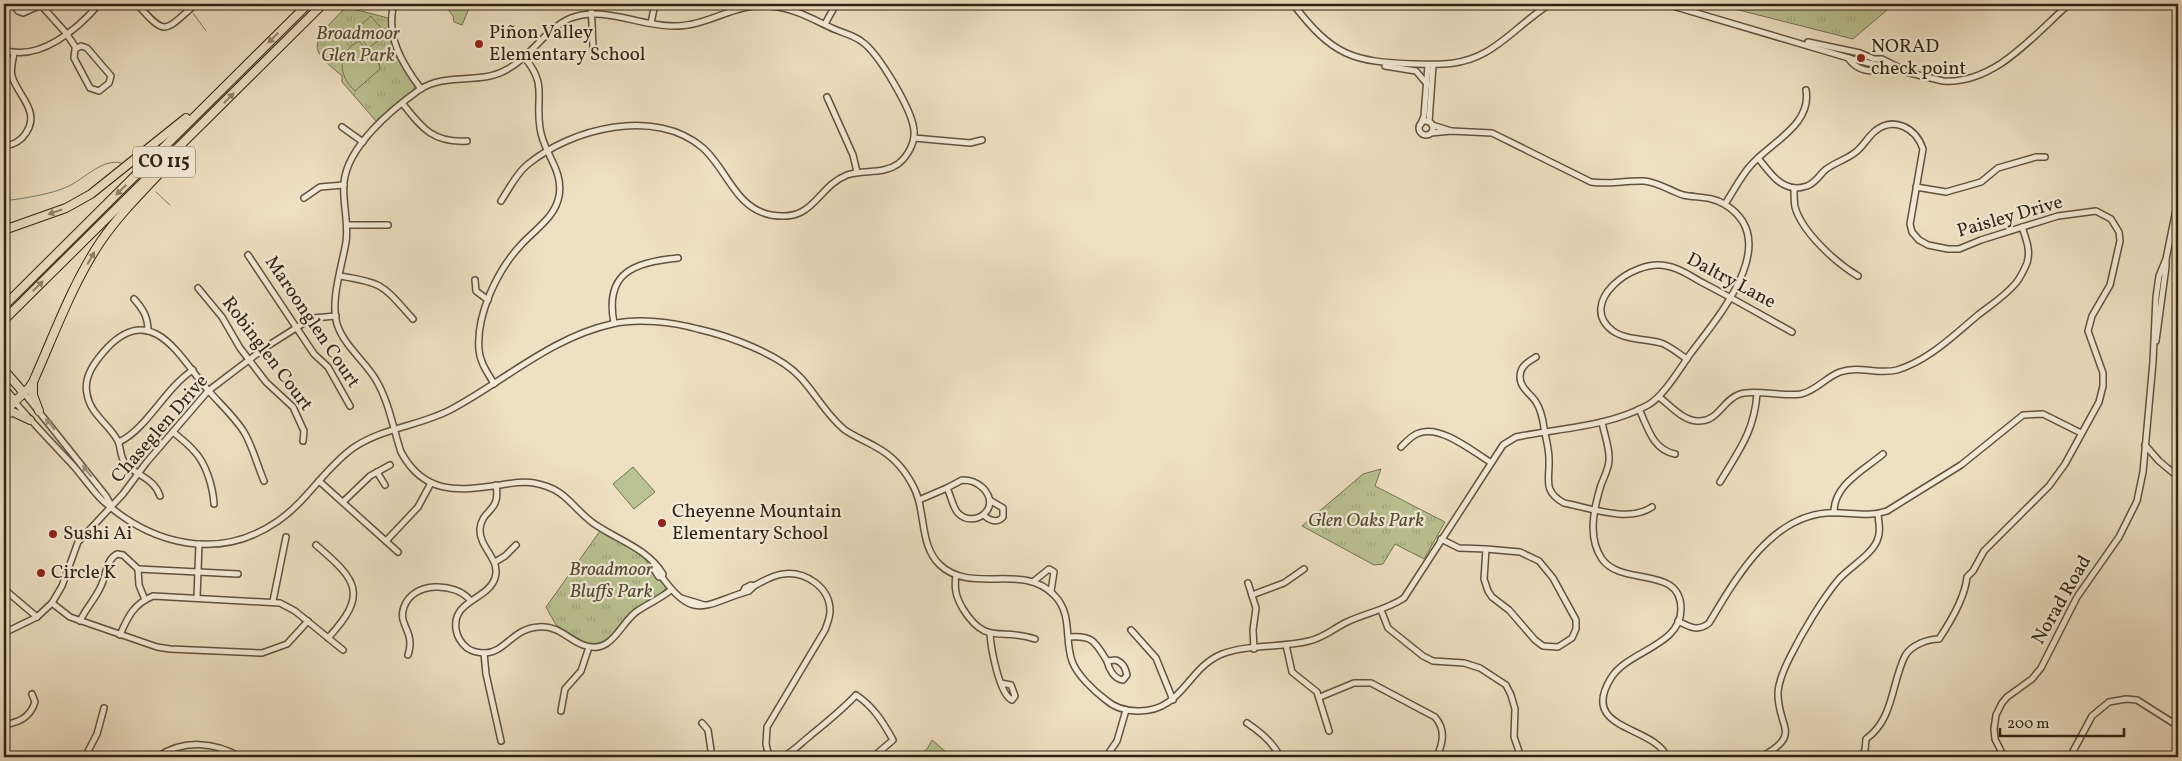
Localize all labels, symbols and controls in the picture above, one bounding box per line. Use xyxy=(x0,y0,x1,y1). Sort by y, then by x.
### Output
place label: Piñon Valley Elementary School xyxy=(489,20,646,68)
park label: Broadmoor Glen Park xyxy=(316,21,401,69)
one-way arrow xyxy=(268,32,280,44)
place label: NORAD check point xyxy=(1871,34,1967,82)
marker: Piñon Valley Elementary School xyxy=(473,38,485,50)
marker: NORAD check point xyxy=(1855,52,1867,64)
one-way arrow xyxy=(223,92,235,104)
road number: CO 115 xyxy=(133,146,195,178)
one-way arrow xyxy=(115,184,127,196)
street label: Paisley Drive xyxy=(1954,190,2066,244)
one-way arrow xyxy=(48,209,63,216)
street label: Daltry Lane xyxy=(1682,247,1780,315)
one-way arrow xyxy=(87,251,95,266)
street label: Maroonglen Court xyxy=(258,251,366,393)
one-way arrow xyxy=(32,280,44,292)
street label: Robinglen Court xyxy=(215,291,319,417)
street label: Chaseglen Drive xyxy=(105,369,215,489)
one-way arrow xyxy=(44,418,55,431)
one-way arrow xyxy=(81,465,92,478)
place label: Cheyenne Mountain Elementary School xyxy=(672,499,842,547)
park label: Glen Oaks Park xyxy=(1308,508,1424,534)
marker: Cheyenne Mountain Elementary School xyxy=(656,517,668,529)
place label: Sushi Ai xyxy=(63,521,133,547)
marker: Sushi Ai xyxy=(47,528,59,540)
street label: Norad Road xyxy=(2026,551,2098,649)
park label: Broadmoor Bluffs Park xyxy=(569,557,654,605)
place label: Circle K xyxy=(51,560,117,586)
marker: Circle K xyxy=(35,567,47,579)
scale bar xyxy=(2000,706,2123,738)
text: 200 m xyxy=(2007,714,2050,735)

